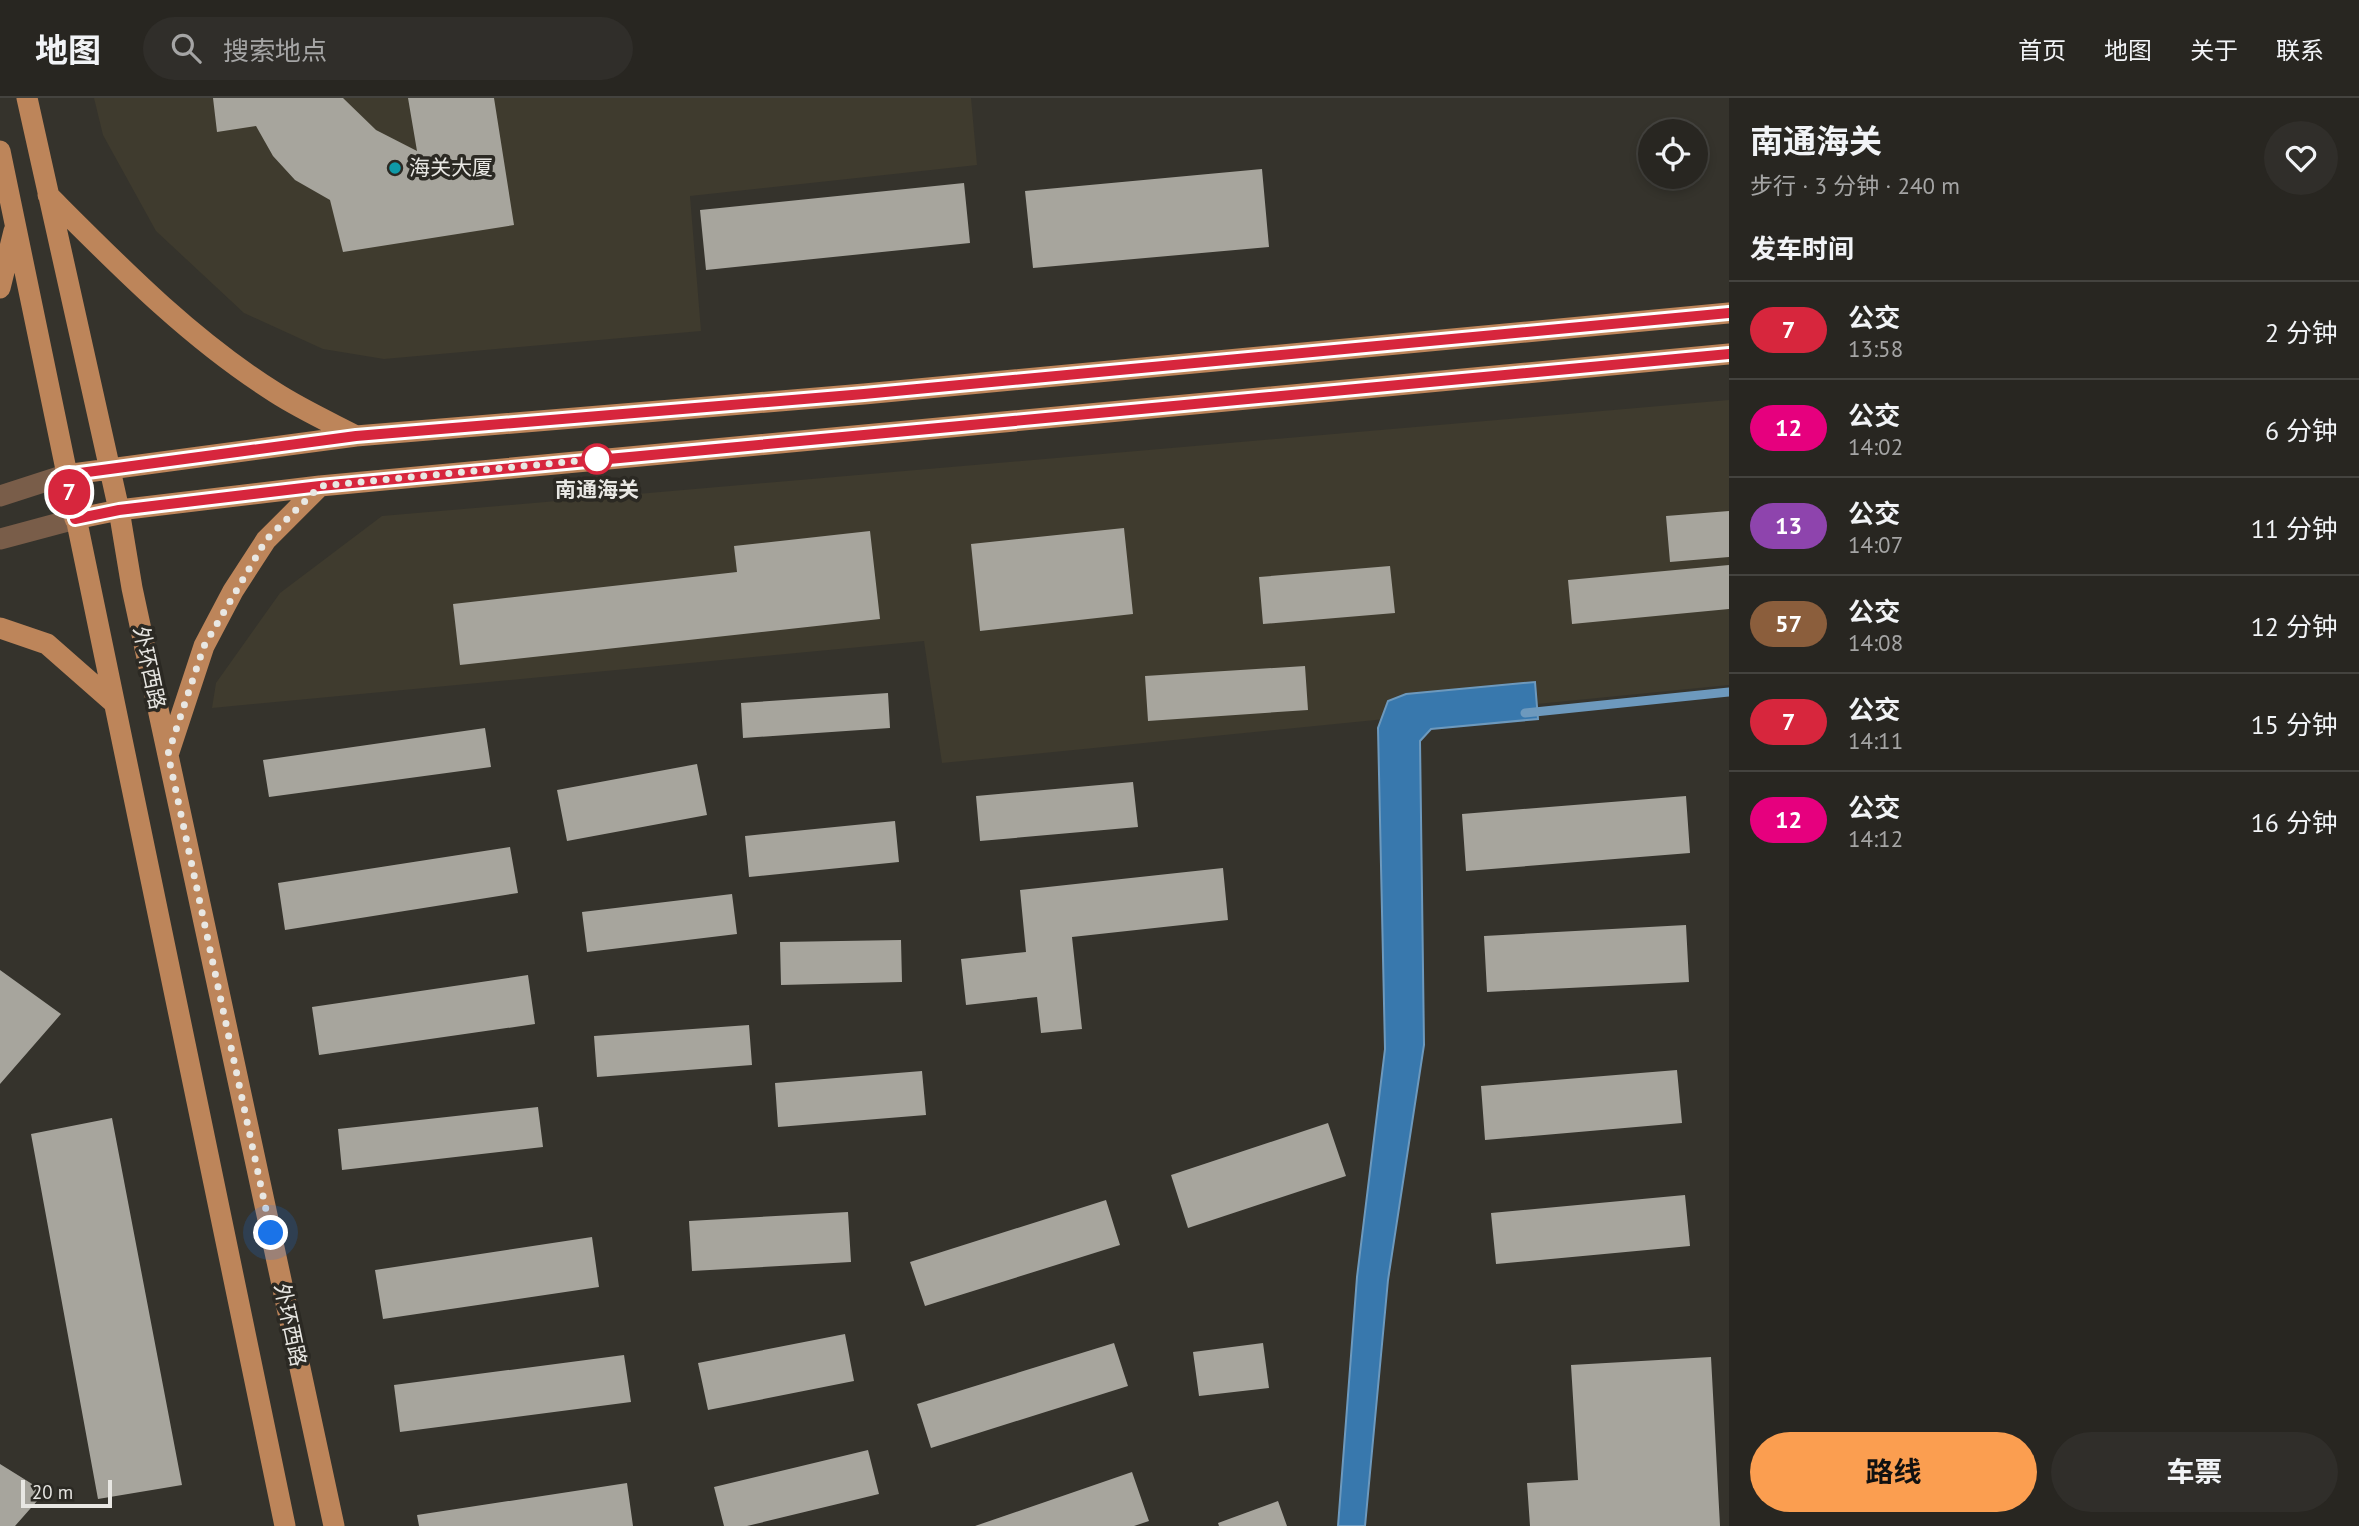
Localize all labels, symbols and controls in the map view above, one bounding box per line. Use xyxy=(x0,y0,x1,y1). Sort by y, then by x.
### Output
search box xyxy=(143,17,633,80)
text: 地图 xyxy=(35,28,101,71)
icon: search xyxy=(167,29,205,67)
text: 搜索地点 xyxy=(223,34,327,67)
text: 首页 xyxy=(2018,35,2066,66)
text: 地图 xyxy=(2104,35,2152,66)
text: 关于 xyxy=(2190,35,2238,66)
text: 联系 xyxy=(2276,35,2324,66)
map controls xyxy=(1638,119,1708,189)
button: locate xyxy=(1638,119,1708,189)
text: 南通海关 xyxy=(1750,119,1882,162)
button: heart xyxy=(2264,121,2338,195)
place label: 海关大厦 xyxy=(409,154,493,181)
marker: 海关大厦 xyxy=(387,160,403,176)
text: 步行 · 3 分钟 · 240 m xyxy=(1750,171,1960,200)
text: 发车时间 xyxy=(1750,232,1854,265)
text: 公交 xyxy=(1848,301,1900,334)
text: 7 xyxy=(1782,314,1795,345)
text: 2 分钟 xyxy=(2265,316,2338,349)
text: 13:58 xyxy=(1848,334,1903,363)
text: 公交 xyxy=(1848,399,1900,432)
text: 12 xyxy=(1775,412,1802,443)
text: 6 分钟 xyxy=(2265,414,2338,447)
text: 14:02 xyxy=(1848,432,1903,461)
marker: 南通海关 xyxy=(582,444,612,474)
line badge: 7 xyxy=(46,469,92,515)
text: 7 xyxy=(62,476,76,507)
place label: 南通海关 xyxy=(555,476,639,503)
text: 公交 xyxy=(1848,497,1900,530)
text: 13 xyxy=(1775,510,1802,541)
text: 11 分钟 xyxy=(2251,512,2338,545)
text: 14:07 xyxy=(1848,530,1903,559)
text: 公交 xyxy=(1848,595,1900,628)
text: 57 xyxy=(1775,608,1802,639)
text: 12 分钟 xyxy=(2251,610,2338,643)
street label: 外环西路 xyxy=(128,624,171,712)
text: 14:08 xyxy=(1848,628,1903,657)
text: 公交 xyxy=(1848,693,1900,726)
text: 7 xyxy=(1782,706,1795,737)
text: 15 分钟 xyxy=(2251,708,2338,741)
text: 14:11 xyxy=(1848,726,1903,755)
text: 公交 xyxy=(1848,791,1900,824)
text: 12 xyxy=(1775,804,1802,835)
text: 16 分钟 xyxy=(2251,806,2338,839)
text: 14:12 xyxy=(1848,824,1903,853)
your location xyxy=(253,1215,288,1250)
street label: 外环西路 xyxy=(269,1281,312,1369)
button: 路线 xyxy=(1750,1432,2037,1512)
button: 车票 xyxy=(2051,1432,2338,1512)
scale bar xyxy=(21,1477,112,1509)
text: 20 m xyxy=(32,1480,73,1504)

